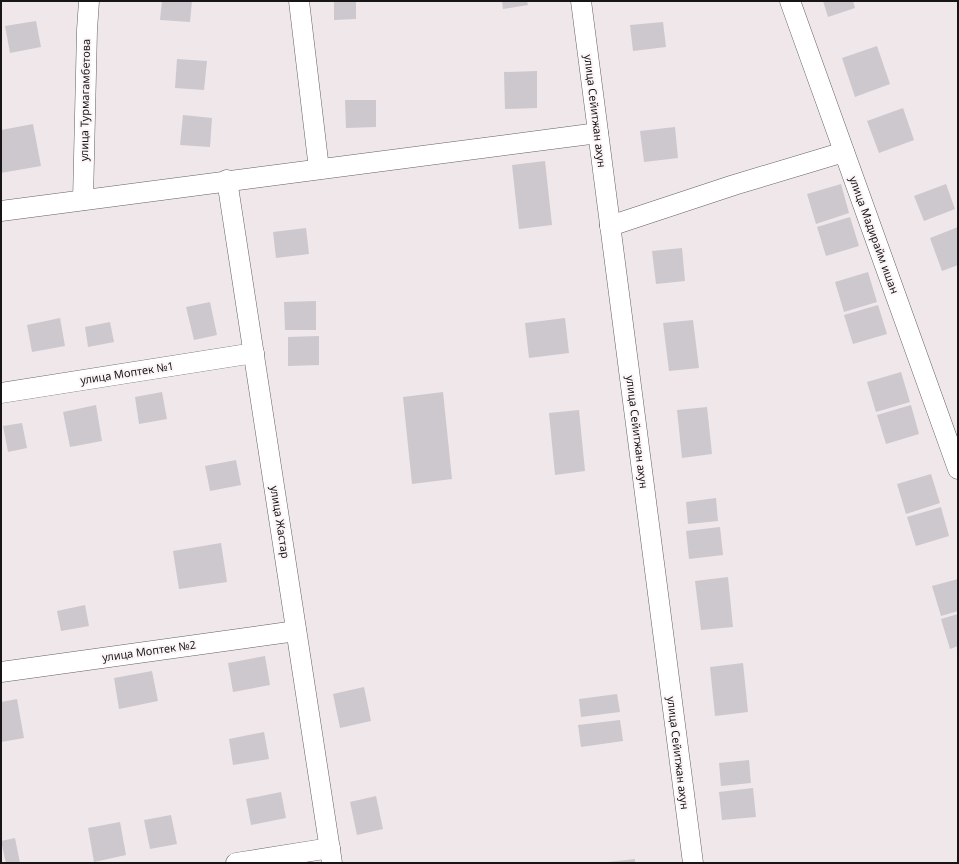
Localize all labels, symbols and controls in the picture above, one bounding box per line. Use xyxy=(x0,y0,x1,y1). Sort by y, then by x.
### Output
street label: улица Турмагамбетова xyxy=(76,39,93,161)
street label: улица Сейитжан ахун xyxy=(581,54,610,168)
street label: улица Мадирайм ишан xyxy=(846,174,903,296)
street label: улица Моптек №1 xyxy=(79,358,175,387)
street label: улица Сейитжан ахун xyxy=(623,375,652,489)
street label: улица Жастар xyxy=(267,485,294,560)
street label: улица Моптек №2 xyxy=(101,637,197,665)
street label: улица Сейитжан ахун xyxy=(664,696,693,810)

